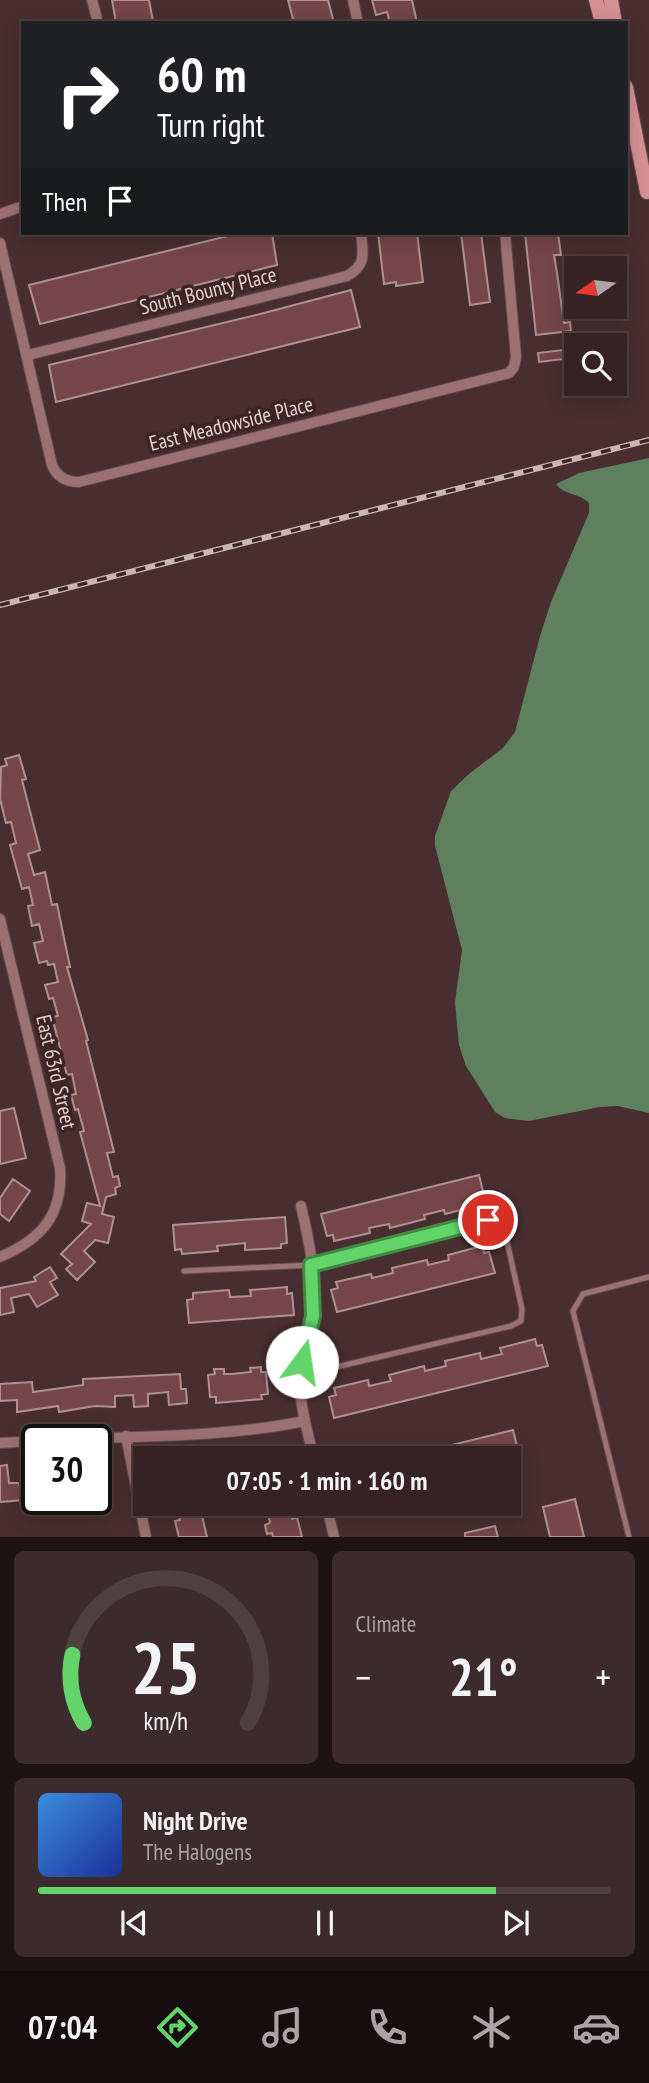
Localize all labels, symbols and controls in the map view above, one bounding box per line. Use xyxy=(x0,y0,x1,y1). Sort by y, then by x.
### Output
text: 60 m xyxy=(157,42,246,106)
icon: right xyxy=(42,49,133,140)
text: Turn right xyxy=(157,104,265,146)
icon: arrive xyxy=(101,182,139,220)
text: Then xyxy=(42,185,87,218)
north arrow xyxy=(564,256,626,318)
map controls xyxy=(564,256,627,396)
street label: South Bounty Place xyxy=(137,260,279,321)
button: search xyxy=(564,333,627,396)
street label: East Meadowside Place xyxy=(146,390,316,457)
street label: East 63rd Street xyxy=(30,1012,83,1132)
pin xyxy=(458,1190,518,1250)
icon: arrive xyxy=(469,1201,507,1239)
position arrow xyxy=(265,1325,339,1399)
speed limit sign: 30 xyxy=(21,1424,112,1515)
text: 07:05 · 1 min · 160 m xyxy=(227,1464,427,1497)
text: Climate xyxy=(356,1609,416,1638)
text: 25 xyxy=(131,1620,201,1714)
text: 21° xyxy=(449,1643,518,1710)
text: − xyxy=(356,1652,371,1701)
text: + xyxy=(595,1652,611,1701)
text: km/h xyxy=(144,1705,188,1737)
text: Night Drive xyxy=(143,1804,248,1837)
text: The Halogens xyxy=(143,1837,252,1866)
icon: previous xyxy=(115,1904,153,1942)
icon: pause xyxy=(306,1904,344,1942)
icon: next xyxy=(497,1904,535,1942)
icon: directions xyxy=(153,2003,202,2052)
icon: music xyxy=(258,2003,307,2052)
icon: phone xyxy=(363,2003,412,2052)
icon: climate xyxy=(467,2003,516,2052)
icon: car xyxy=(572,2003,621,2052)
text: 07:04 xyxy=(28,2006,97,2048)

